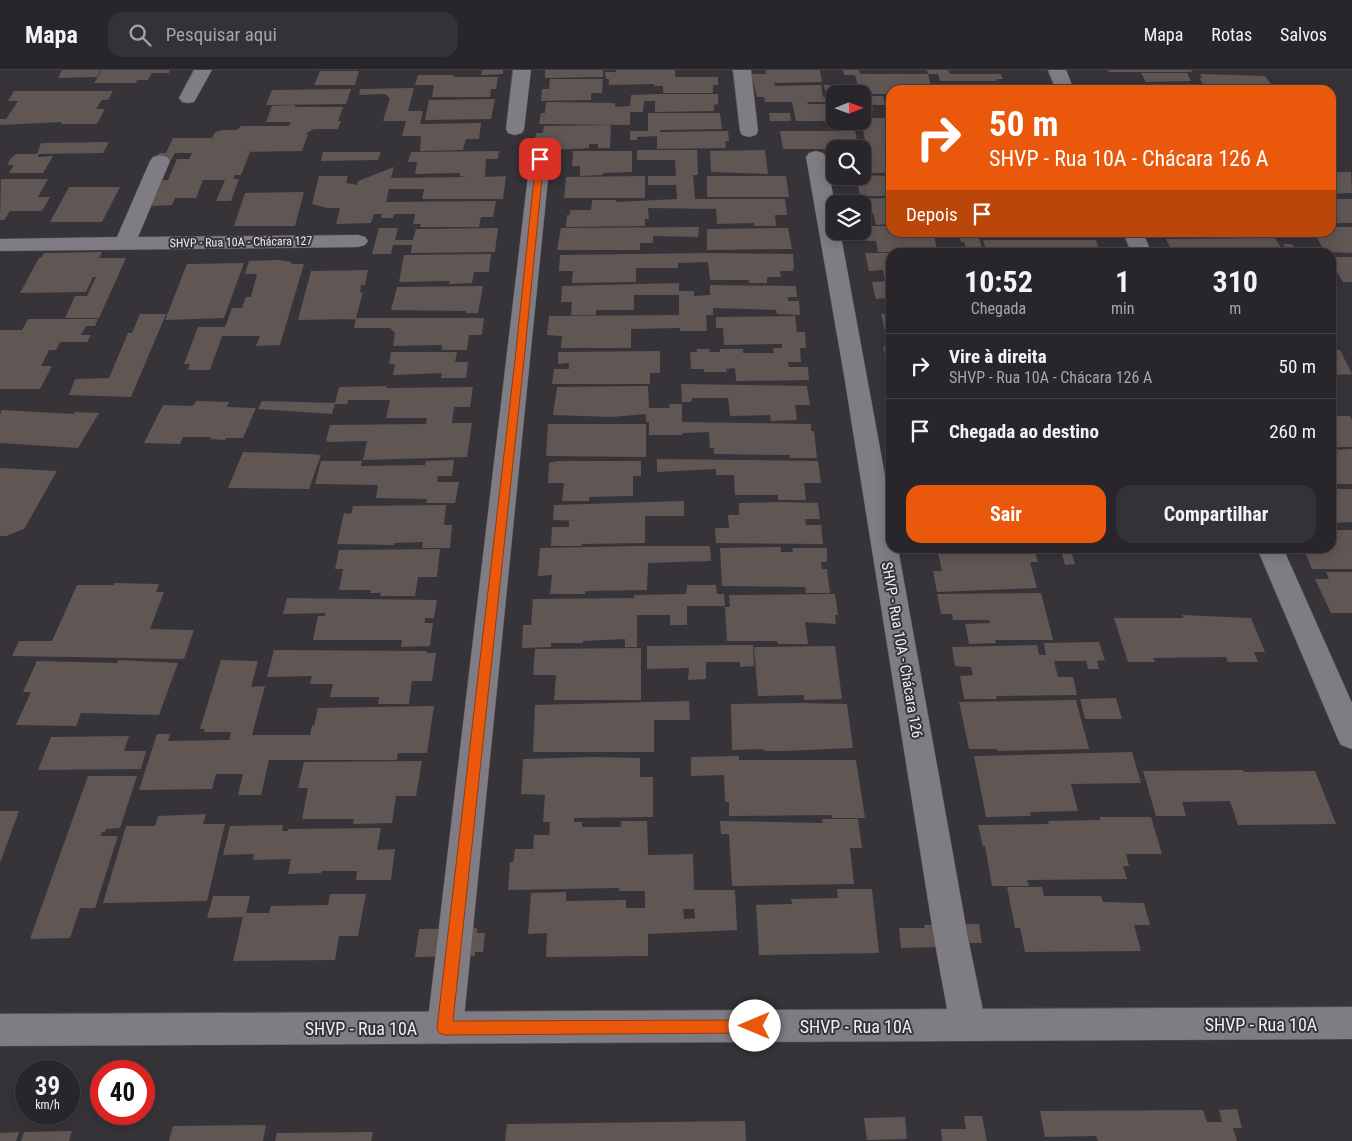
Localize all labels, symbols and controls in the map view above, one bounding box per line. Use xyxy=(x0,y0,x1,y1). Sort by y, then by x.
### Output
search box xyxy=(108,12,458,57)
text: Mapa xyxy=(25,21,78,49)
icon: search xyxy=(126,21,154,49)
text: Pesquisar aqui xyxy=(166,23,277,46)
text: Mapa xyxy=(1144,24,1183,45)
text: Rotas xyxy=(1211,24,1252,45)
text: Salvos xyxy=(1280,24,1327,45)
north arrow xyxy=(826,85,871,130)
map controls xyxy=(826,85,871,240)
text: 50 m xyxy=(989,104,1058,145)
icon: right xyxy=(906,105,971,170)
pin xyxy=(519,138,561,180)
button: search xyxy=(826,140,871,185)
icon: arrive xyxy=(526,145,554,173)
text: SHVP - Rua 10A - Chácara 126 A xyxy=(989,146,1269,171)
button: layers xyxy=(826,195,871,240)
icon: arrive xyxy=(968,200,996,228)
text: Depois xyxy=(906,203,958,226)
street label: SHVP - Rua 10A - Chácara 127 xyxy=(169,234,313,250)
text: 10:52 xyxy=(964,264,1033,299)
text: 1 xyxy=(1115,264,1130,299)
text: 310 xyxy=(1212,264,1258,299)
text: Chegada xyxy=(971,299,1026,318)
text: min xyxy=(1111,299,1134,318)
text: m xyxy=(1229,299,1241,318)
text: Vire à direita xyxy=(949,345,1047,368)
icon: right xyxy=(906,352,934,380)
text: 50 m xyxy=(1279,355,1316,378)
text: SHVP - Rua 10A - Chácara 126 A xyxy=(949,368,1152,387)
icon: arrive xyxy=(906,417,934,445)
text: Chegada ao destino xyxy=(949,420,1099,443)
text: 260 m xyxy=(1269,420,1316,443)
button: Sair xyxy=(906,485,1106,543)
button: Compartilhar xyxy=(1116,485,1316,543)
street label: SHVP - Rua 10A - Chácara 126 xyxy=(878,561,926,739)
position arrow xyxy=(728,999,780,1051)
street label: SHVP - Rua 10A xyxy=(1205,1014,1318,1035)
street label: SHVP - Rua 10A xyxy=(800,1016,913,1037)
street label: SHVP - Rua 10A xyxy=(305,1018,418,1039)
speed limit sign: 40 xyxy=(90,1060,155,1125)
text: 39 xyxy=(35,1072,60,1101)
text: km/h xyxy=(35,1098,60,1112)

